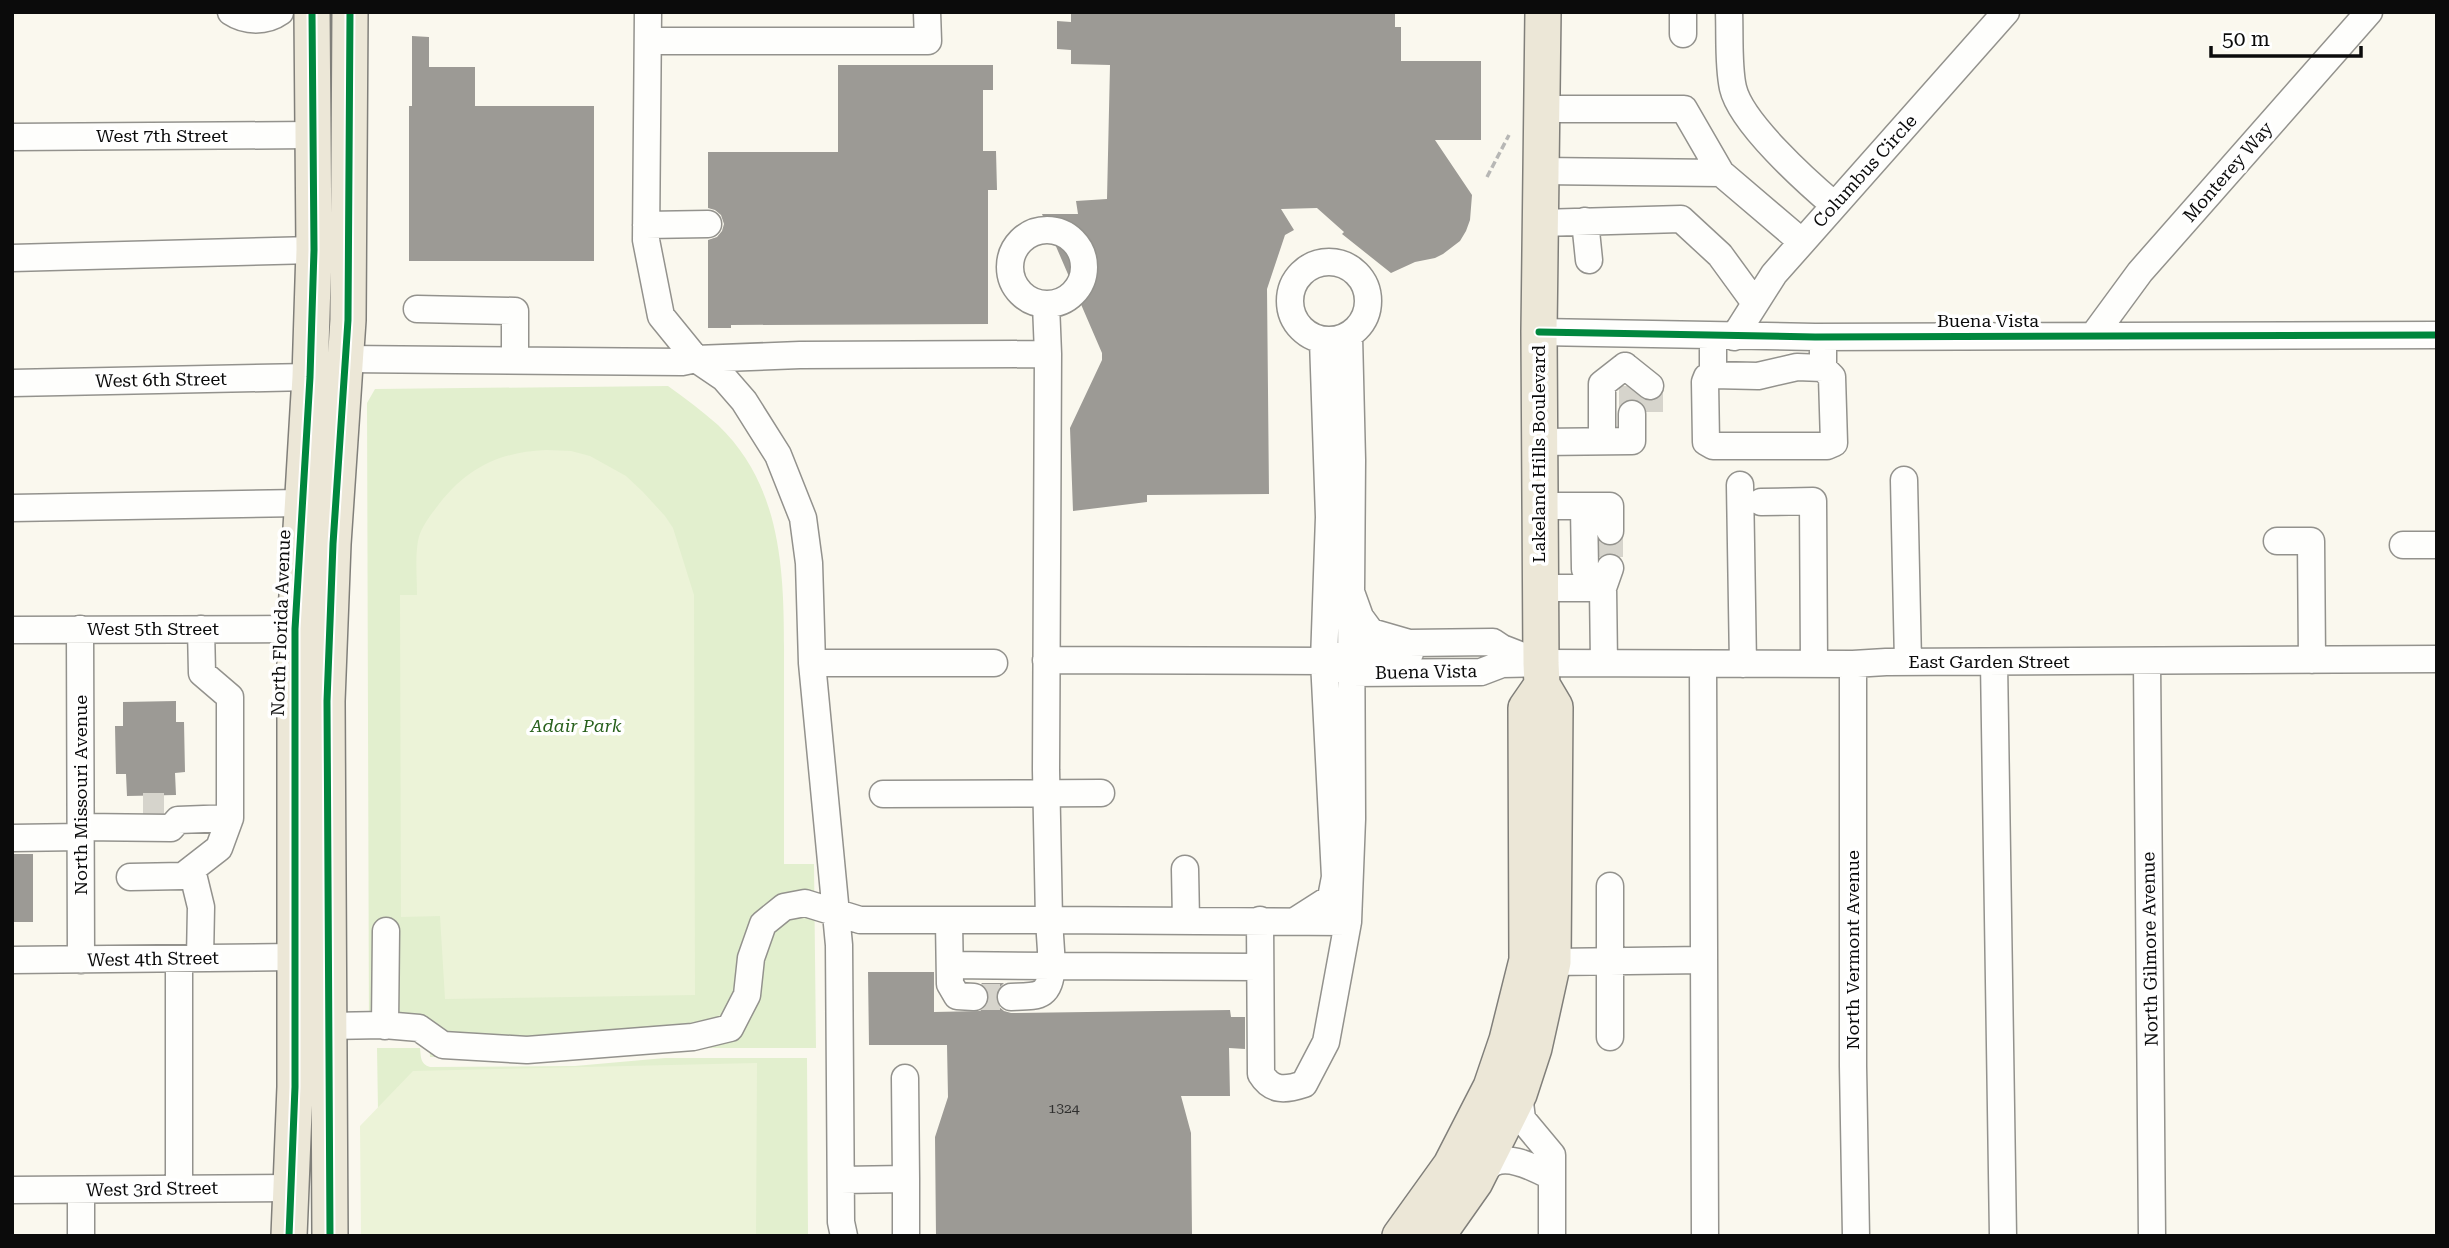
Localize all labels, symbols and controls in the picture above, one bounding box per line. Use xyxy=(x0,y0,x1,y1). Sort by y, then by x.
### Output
scale bar xyxy=(2211,14,2362,58)
text: 50 m xyxy=(2222,27,2270,51)
street label: Columbus Circle xyxy=(1808,110,1921,231)
street label: Monterey Way xyxy=(2178,117,2277,226)
street label: West 7th Street xyxy=(96,125,228,146)
street label: Buena Vista xyxy=(1937,310,2039,331)
street label: Lakeland Hills Boulevard xyxy=(1528,345,1549,563)
street label: West 6th Street xyxy=(95,368,227,391)
street label: North Florida Avenue xyxy=(267,529,294,717)
street label: West 5th Street xyxy=(87,618,219,639)
street label: East Garden Street xyxy=(1908,651,2070,672)
street label: Buena Vista xyxy=(1375,660,1478,683)
street label: North Missouri Avenue xyxy=(70,695,91,895)
park label: Adair Park xyxy=(530,715,622,736)
street label: North Vermont Avenue xyxy=(1842,850,1863,1050)
street label: North Gilmore Avenue xyxy=(2137,851,2162,1047)
street label: West 4th Street xyxy=(87,947,219,970)
house number: 1324 xyxy=(1048,1100,1080,1116)
street label: West 3rd Street xyxy=(86,1177,219,1200)

